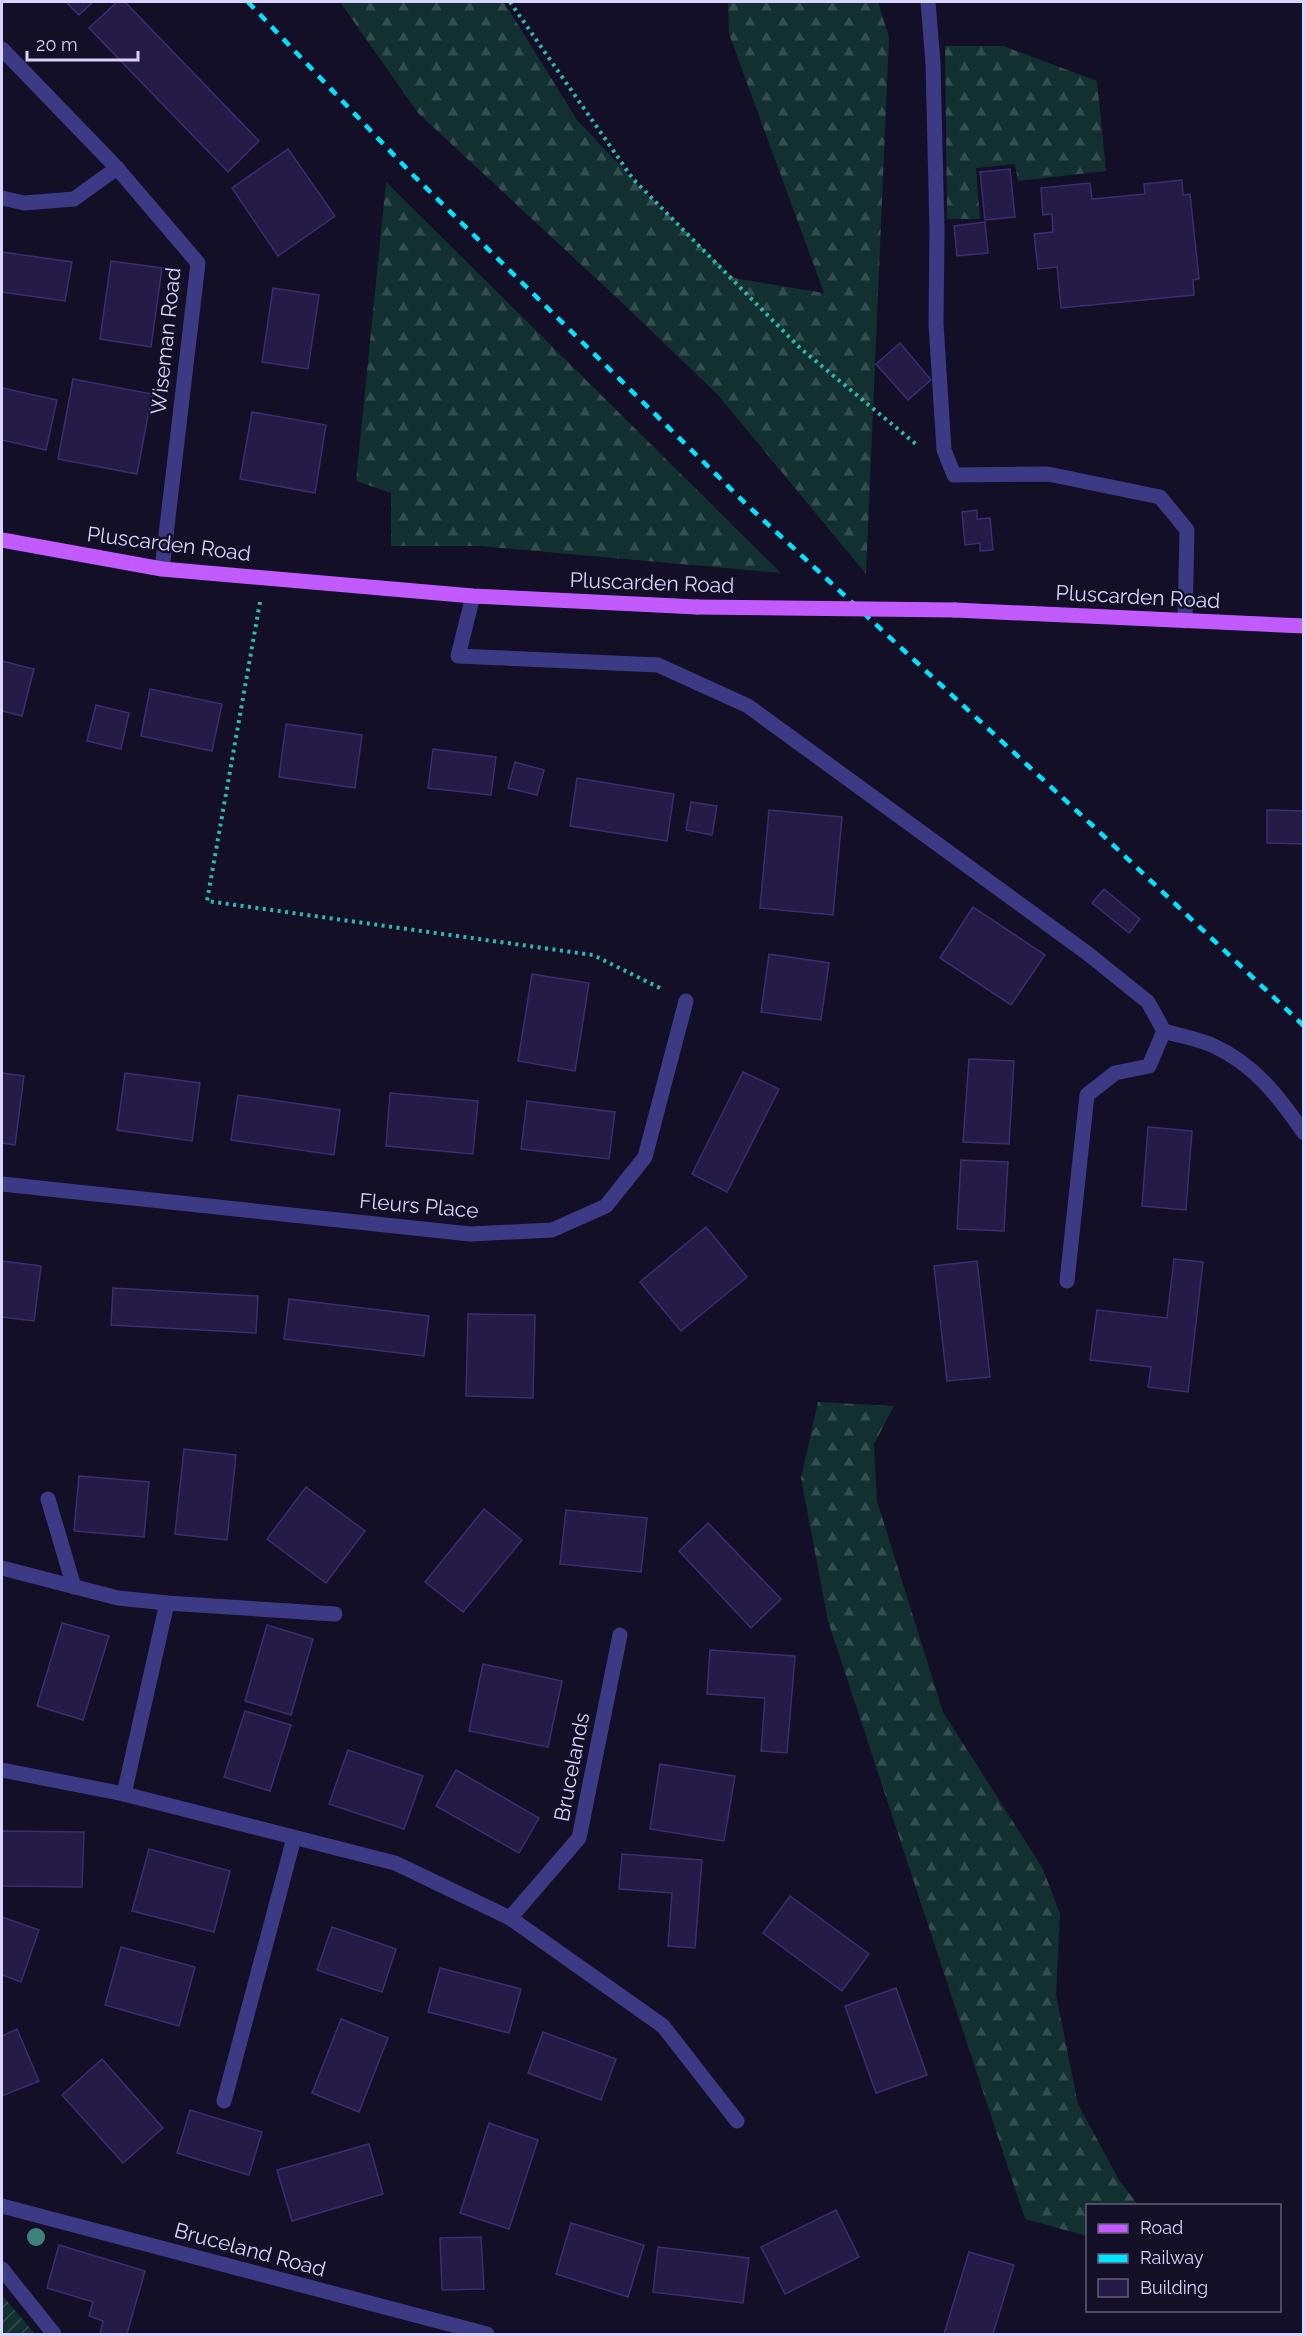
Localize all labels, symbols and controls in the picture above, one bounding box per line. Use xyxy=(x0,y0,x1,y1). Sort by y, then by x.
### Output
scale bar xyxy=(27,24,138,62)
text: 20 m xyxy=(36,34,78,55)
street label: Wiseman Road xyxy=(145,266,186,416)
street label: Pluscarden Road xyxy=(86,521,252,566)
street label: Pluscarden Road xyxy=(569,567,735,598)
street label: Pluscarden Road xyxy=(1055,580,1221,613)
street label: Fleurs Place xyxy=(358,1188,480,1223)
street label: Brucelands xyxy=(549,1710,594,1823)
legend xyxy=(1086,2204,1281,2312)
street label: Bruceland Road xyxy=(172,2217,329,2282)
text: Road xyxy=(1140,2217,1183,2238)
text: Railway xyxy=(1140,2247,1204,2268)
text: Building xyxy=(1140,2277,1208,2298)

